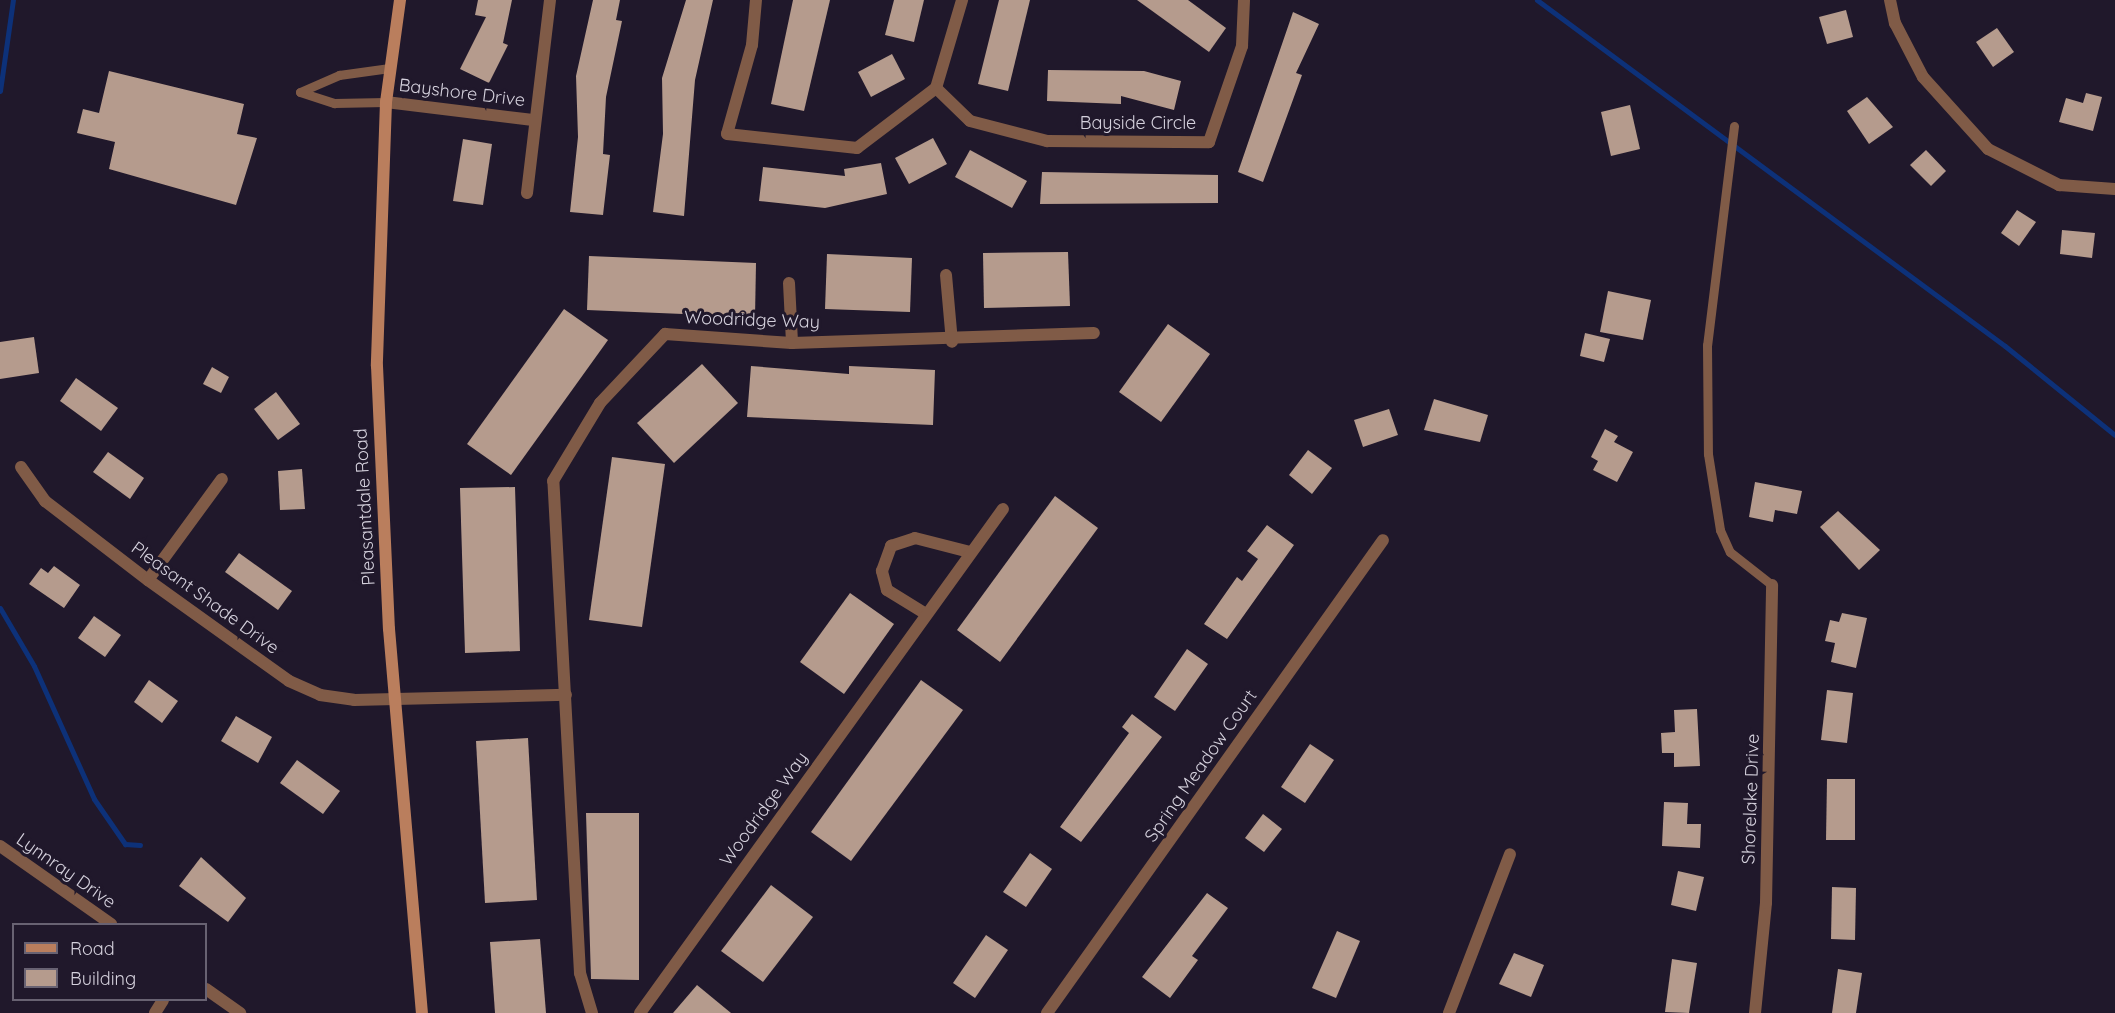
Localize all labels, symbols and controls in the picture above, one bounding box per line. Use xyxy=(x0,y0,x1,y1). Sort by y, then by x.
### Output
street label: Bayshore Drive xyxy=(398,75,526,111)
street label: Bayside Circle xyxy=(1080,112,1196,134)
street label: Woodridge Way xyxy=(684,307,820,333)
street label: Pleasantdale Road xyxy=(350,428,380,586)
street label: Pleasant Shade Drive xyxy=(127,537,283,659)
street label: Spring Meadow Court xyxy=(1140,686,1262,846)
street label: Shorelake Drive xyxy=(1738,733,1764,865)
street label: Woodridge Way xyxy=(715,748,813,870)
street label: Lynnray Drive xyxy=(12,829,120,913)
legend xyxy=(12,923,207,1001)
text: Road xyxy=(70,937,115,960)
text: Building xyxy=(70,967,136,990)

